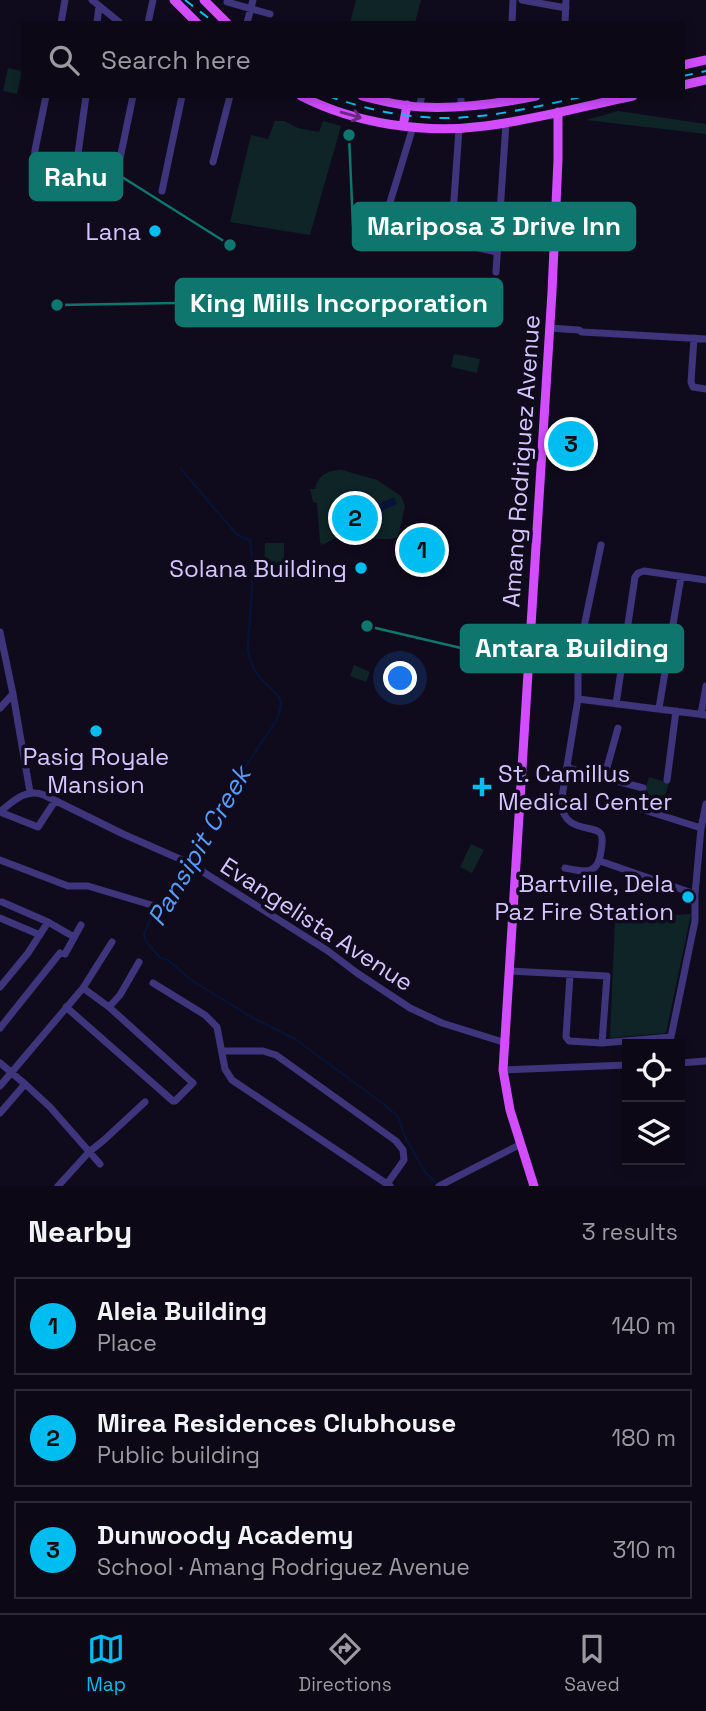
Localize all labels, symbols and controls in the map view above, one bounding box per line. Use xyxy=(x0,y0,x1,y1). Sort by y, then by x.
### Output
search box xyxy=(21,21,685,98)
icon: search xyxy=(45,41,83,79)
text: Search here xyxy=(101,43,251,77)
one-way arrow xyxy=(339,110,361,123)
callout: Rahu xyxy=(30,153,122,200)
text: Rahu xyxy=(44,160,108,194)
callout: Mariposa 3 Drive Inn xyxy=(353,203,635,250)
text: Mariposa 3 Drive Inn xyxy=(367,209,621,243)
place label: Lana xyxy=(86,216,141,247)
marker: Lana xyxy=(147,223,163,239)
callout: King Mills Incorporation xyxy=(176,279,502,326)
text: King Mills Incorporation xyxy=(190,286,488,320)
street label: Amang Rodriguez Avenue xyxy=(495,314,547,608)
pin: 3 xyxy=(548,418,594,470)
pin: 2 xyxy=(332,492,378,544)
pin: 1 xyxy=(399,524,445,576)
place label: Solana Building xyxy=(169,553,347,584)
marker: Solana Building xyxy=(353,560,369,576)
callout: Antara Building xyxy=(461,625,683,672)
text: Antara Building xyxy=(475,631,669,665)
your location xyxy=(383,661,417,695)
marker: Pasig Royale Mansion xyxy=(88,723,104,739)
place label: Pasig Royale Mansion xyxy=(23,741,169,800)
water label: Pansipit Creek xyxy=(140,757,260,932)
place label: St. Camillus Medical Center xyxy=(498,758,672,817)
marker: St. Camillus Medical Center xyxy=(472,777,492,797)
street label: Evangelista Avenue xyxy=(215,850,419,998)
place label: Bartville, Dela Paz Fire Station xyxy=(494,868,674,927)
marker: Bartville, Dela Paz Fire Station xyxy=(680,889,696,905)
map controls xyxy=(622,1039,685,1165)
button: locate xyxy=(622,1039,685,1102)
button: layers xyxy=(622,1102,685,1165)
text: Nearby xyxy=(28,1212,132,1251)
text: 3 results xyxy=(582,1217,678,1247)
text: Aleia Building xyxy=(97,1294,267,1328)
text: 1 xyxy=(48,1311,58,1341)
text: 140 m xyxy=(612,1311,676,1341)
text: Place xyxy=(97,1328,157,1358)
text: Mirea Residences Clubhouse xyxy=(97,1406,456,1440)
text: 2 xyxy=(46,1423,60,1453)
text: 180 m xyxy=(612,1423,676,1453)
text: Public building xyxy=(97,1440,260,1470)
text: Dunwoody Academy xyxy=(97,1518,354,1552)
text: 3 xyxy=(46,1535,60,1565)
text: 310 m xyxy=(612,1535,676,1565)
text: School · Amang Rodriguez Avenue xyxy=(97,1552,470,1582)
tab: Map xyxy=(86,1630,126,1697)
tab: Directions xyxy=(299,1630,392,1697)
tab: Saved xyxy=(564,1630,620,1697)

